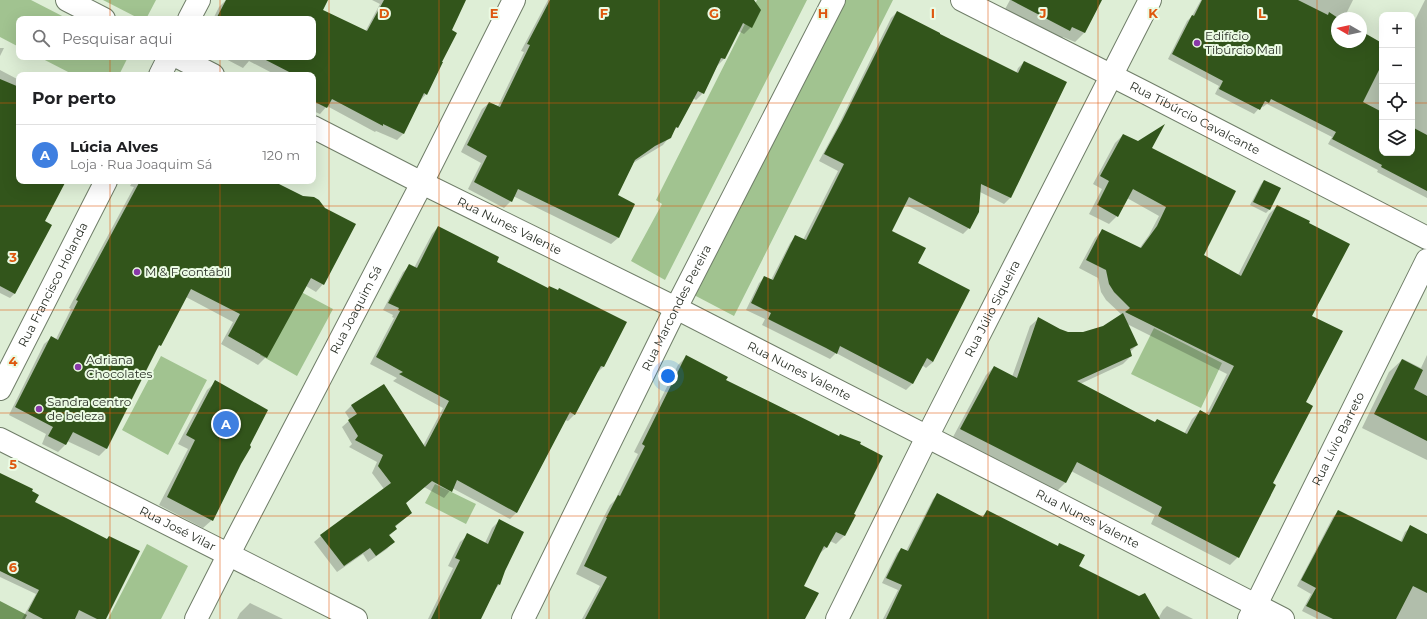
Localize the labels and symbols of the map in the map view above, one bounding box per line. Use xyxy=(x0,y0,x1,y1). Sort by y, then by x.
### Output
text: D xyxy=(379,5,390,21)
text: E xyxy=(490,5,499,21)
text: F xyxy=(600,5,608,21)
text: G xyxy=(709,5,719,21)
text: H xyxy=(818,5,828,21)
text: I xyxy=(931,5,935,21)
text: J xyxy=(1038,5,1047,21)
text: K xyxy=(1148,5,1158,21)
text: L xyxy=(1258,5,1266,21)
north arrow xyxy=(1331,12,1367,48)
place label: Edifício Tibúrcio Mall xyxy=(1205,28,1282,57)
marker: Edifício Tibúrcio Mall xyxy=(1192,38,1202,48)
street label: Rua Tibúrcio Cavalcante xyxy=(1127,78,1263,158)
street label: Rua Nunes Valente xyxy=(455,194,564,258)
street label: Rua Francisco Holanda xyxy=(15,220,91,349)
street label: Rua Marcondes Pereira xyxy=(638,242,714,373)
text: 3 xyxy=(8,249,17,265)
street label: Rua Júlio Siqueira xyxy=(961,257,1023,360)
street label: Rua Joaquim Sá xyxy=(326,263,385,356)
place label: M & F contábil xyxy=(145,264,230,279)
marker: M & F contábil xyxy=(132,267,142,277)
street label: Rua Nunes Valente xyxy=(745,338,854,403)
place label: Adriana Chocolates xyxy=(86,352,153,381)
text: 4 xyxy=(9,353,18,369)
marker: Adriana Chocolates xyxy=(73,362,83,372)
your location xyxy=(658,366,678,386)
street label: Rua Lívio Barreto xyxy=(1308,389,1367,488)
place label: Sandra centro de beleza xyxy=(47,394,131,423)
marker: Sandra centro de beleza xyxy=(34,404,44,414)
pin: A xyxy=(213,409,239,439)
text: 5 xyxy=(9,456,17,472)
street label: Rua Nunes Valente xyxy=(1033,486,1142,551)
street label: Rua José Vilar xyxy=(137,503,219,554)
text: 6 xyxy=(9,559,18,575)

